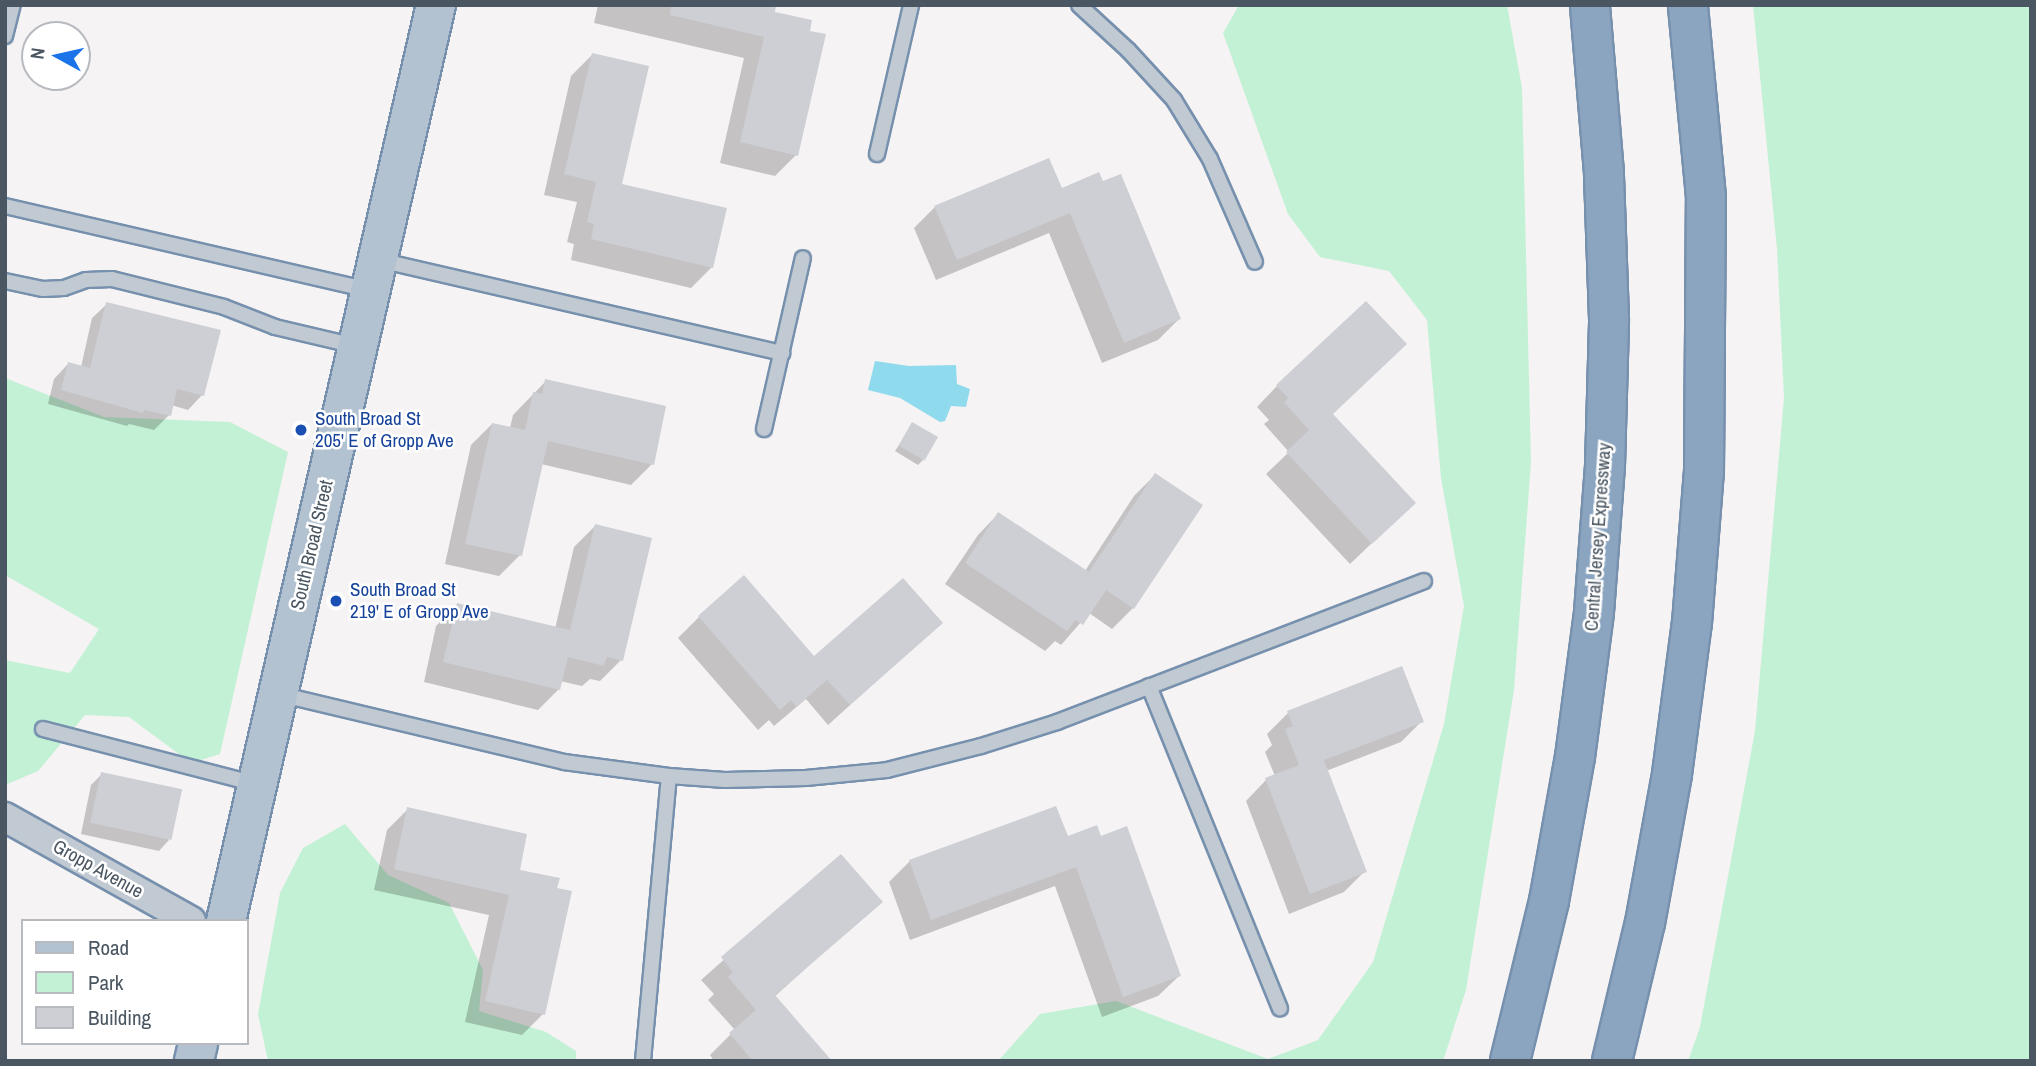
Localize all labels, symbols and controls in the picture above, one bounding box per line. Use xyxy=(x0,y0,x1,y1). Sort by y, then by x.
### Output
north arrow xyxy=(21,21,91,91)
text: N xyxy=(24,46,51,61)
place label: South Broad St 205' E of Gropp Ave xyxy=(315,408,455,452)
marker: South Broad St 205' E of Gropp Ave xyxy=(293,422,309,438)
street label: Central Jersey Expressway xyxy=(1580,442,1616,632)
street label: South Broad Street xyxy=(286,478,338,612)
place label: South Broad St 219' E of Gropp Ave xyxy=(350,579,490,623)
marker: South Broad St 219' E of Gropp Ave xyxy=(328,593,344,609)
street label: Gropp Avenue xyxy=(49,835,147,903)
legend xyxy=(21,919,248,1045)
text: Road xyxy=(88,933,129,962)
text: Park xyxy=(88,968,123,997)
text: Building xyxy=(88,1003,151,1032)

